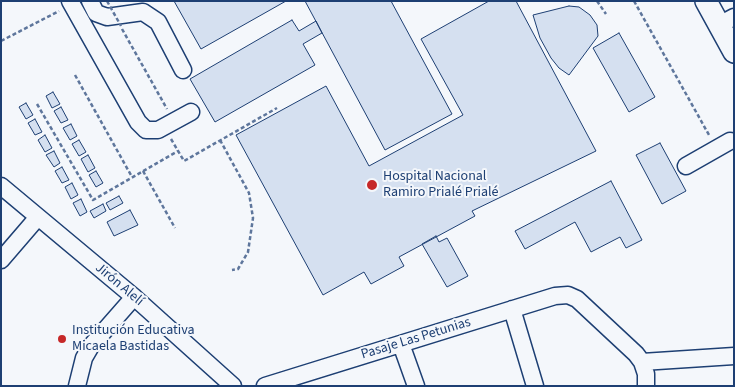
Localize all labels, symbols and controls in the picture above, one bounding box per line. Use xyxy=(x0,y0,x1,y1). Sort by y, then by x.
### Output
place label: Hospital Nacional Ramiro Prialé Prialé xyxy=(383,169,499,202)
marker: Hospital Nacional Ramiro Prialé Prialé xyxy=(365,178,379,192)
street label: Jirón Alelí xyxy=(91,260,147,310)
street label: Pasaje Las Petunias xyxy=(359,314,473,364)
place label: Institución Educativa Micaela Bastidas xyxy=(72,323,195,356)
marker: Institución Educativa Micaela Bastidas xyxy=(56,333,68,345)

